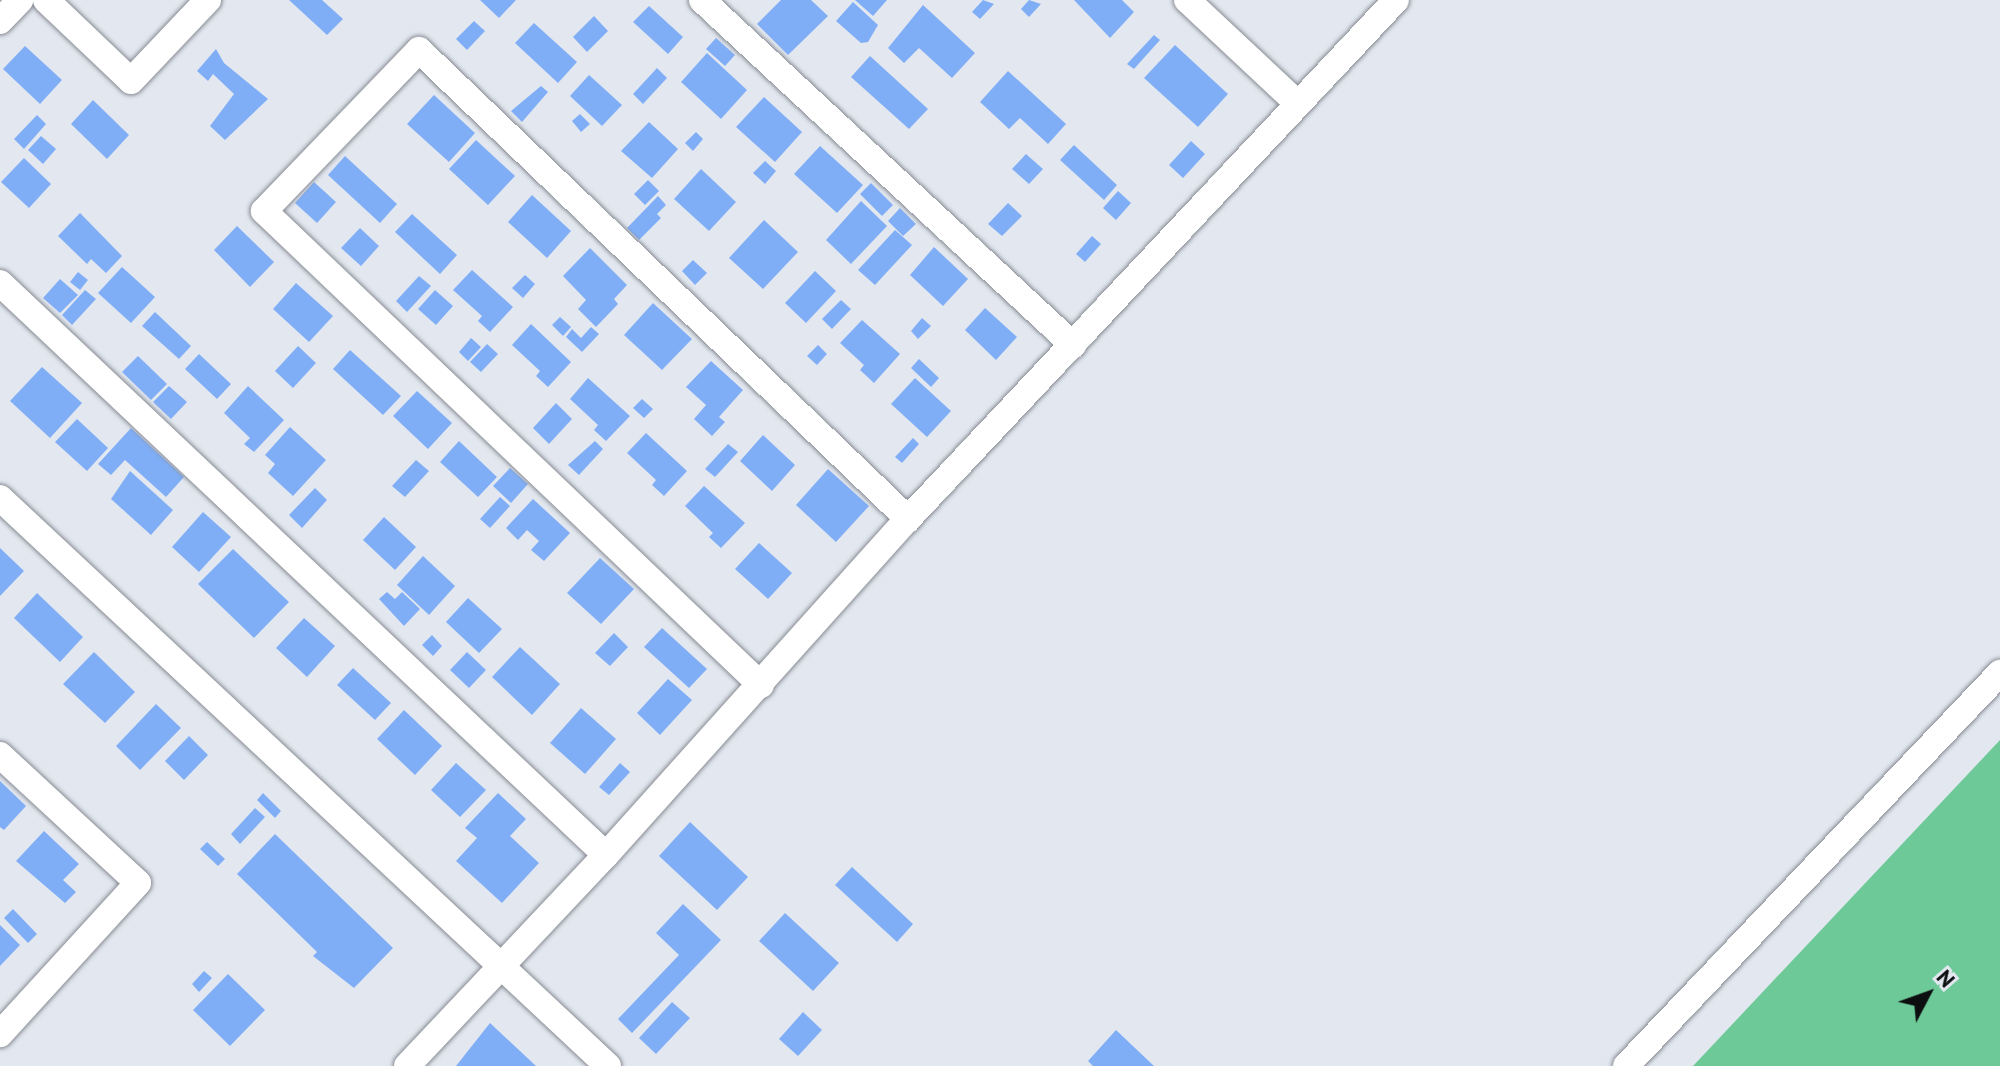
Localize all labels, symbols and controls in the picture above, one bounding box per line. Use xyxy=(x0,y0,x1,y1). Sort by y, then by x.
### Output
north arrow xyxy=(1888,954,1968,1034)
text: N xyxy=(1931,964,1961,993)

